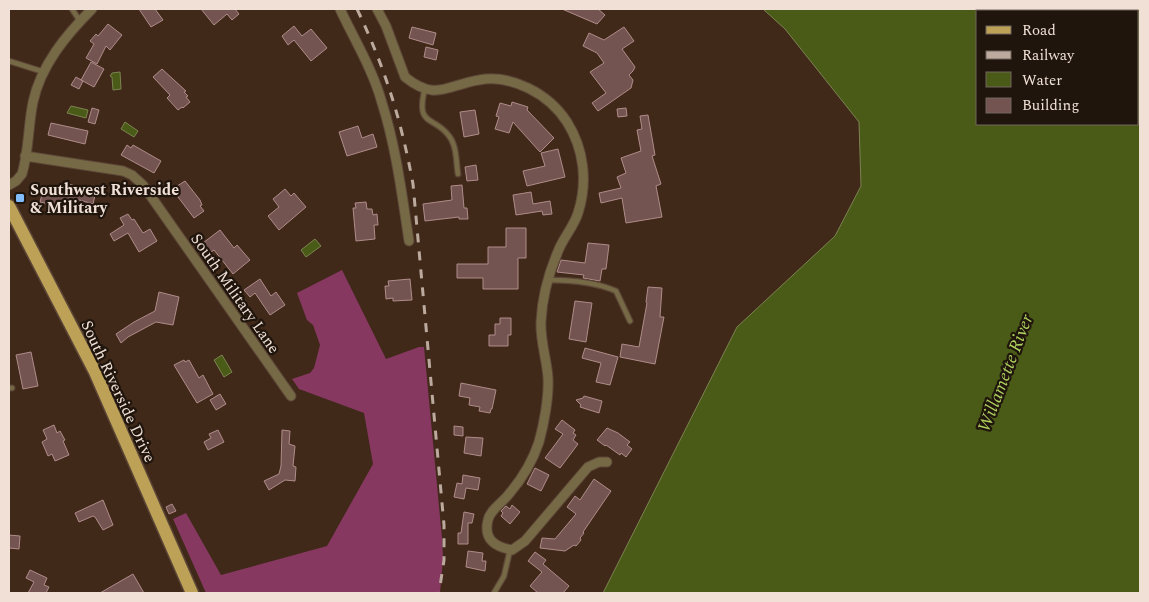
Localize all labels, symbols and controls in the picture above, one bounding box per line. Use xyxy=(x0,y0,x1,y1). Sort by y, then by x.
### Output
legend xyxy=(976,10,1139,125)
text: Road xyxy=(1022,19,1056,42)
text: Railway xyxy=(1022,44,1075,67)
text: Water xyxy=(1022,69,1062,92)
text: Building xyxy=(1022,94,1079,117)
place label: Southwest Riverside & Military xyxy=(30,178,179,220)
marker: Southwest Riverside & Military xyxy=(14,192,26,204)
street label: South Military Lane xyxy=(185,229,286,359)
water label: Willamette River xyxy=(971,310,1041,436)
street label: South Riverside Drive xyxy=(75,316,162,467)

